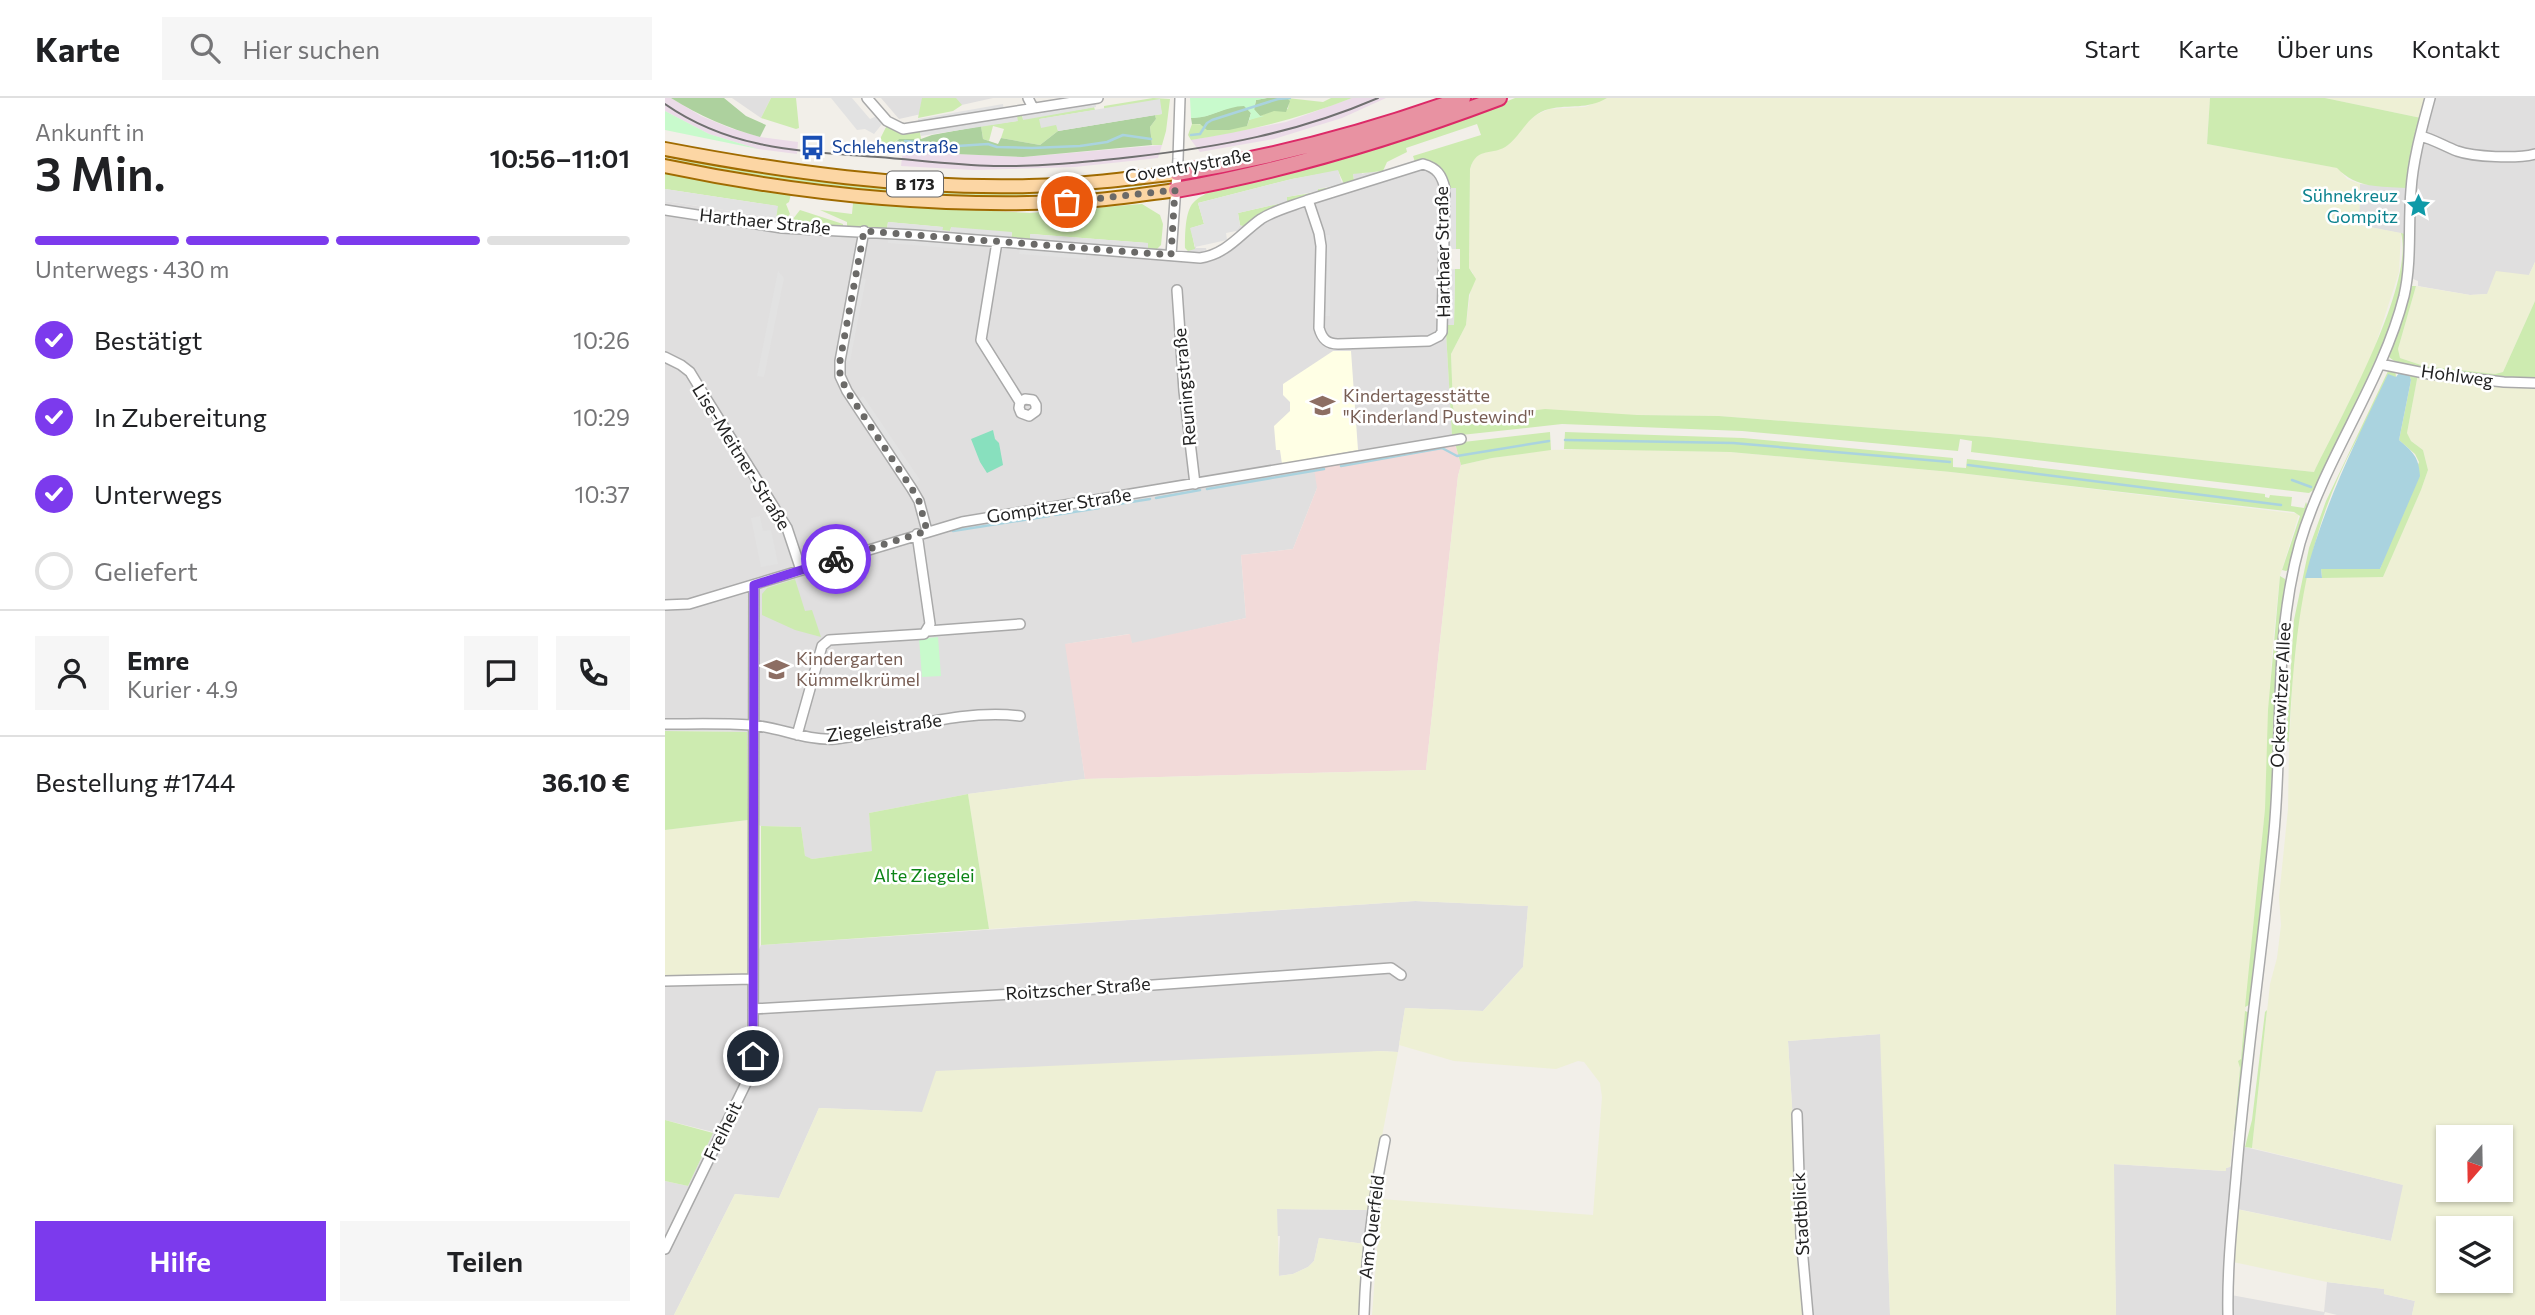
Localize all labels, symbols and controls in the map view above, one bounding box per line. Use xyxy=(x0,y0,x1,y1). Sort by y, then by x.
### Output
search box xyxy=(162,17,652,80)
text: Karte xyxy=(35,28,120,69)
icon: search xyxy=(186,29,224,67)
text: Hier suchen xyxy=(242,33,380,64)
text: Start xyxy=(2085,34,2140,63)
text: Karte xyxy=(2178,34,2239,63)
text: Über uns xyxy=(2277,34,2373,63)
text: Kontakt xyxy=(2411,34,2500,63)
text: Ankunft in xyxy=(35,118,145,146)
bus stop icon: Schlehenstraße xyxy=(798,133,826,161)
place label: Schlehenstraße xyxy=(832,135,958,157)
text: 10:56–11:01 xyxy=(489,142,630,173)
street label: Coventrystraße xyxy=(1123,143,1253,187)
text: 3 Min. xyxy=(35,144,165,200)
road number: B 173 xyxy=(887,172,943,197)
pin xyxy=(1037,172,1097,232)
icon: bag xyxy=(1048,183,1086,221)
place label: Sühnekreuz Gompitz xyxy=(2302,184,2398,227)
street label: Harthaer Straße xyxy=(1430,186,1454,318)
place icon: Sühnekreuz Gompitz xyxy=(2404,192,2432,220)
street label: Harthaer Straße xyxy=(698,203,832,239)
text: Unterwegs · 430 m xyxy=(35,255,229,283)
icon: check xyxy=(35,321,73,359)
text: Bestätigt xyxy=(94,324,203,355)
text: 10:26 xyxy=(573,326,630,354)
street label: Reuningstraße xyxy=(1168,327,1200,447)
street label: Hohlweg xyxy=(2420,359,2495,391)
street label: Lise-Meitner-Straße xyxy=(688,379,796,534)
place label: Kindertagesstätte "Kinderland Pustewind" xyxy=(1343,384,1534,427)
school or university icon: Kindertagesstätte "Kinderland Pustewind" xyxy=(1309,392,1337,420)
icon: check xyxy=(35,398,73,436)
text: In Zubereitung xyxy=(94,401,267,432)
text: 10:29 xyxy=(573,403,630,431)
icon: check xyxy=(35,475,73,513)
text: Unterwegs xyxy=(94,478,222,509)
text: 10:37 xyxy=(575,480,630,508)
street label: Gompitzer Straße xyxy=(985,483,1133,527)
courier xyxy=(801,524,871,594)
icon: bike xyxy=(817,540,855,578)
text: Geliefert xyxy=(94,555,198,586)
street label: Ockerwitzer Allee xyxy=(2265,622,2295,768)
button: person xyxy=(35,636,109,710)
button: chat xyxy=(464,636,538,710)
button: phone xyxy=(556,636,630,710)
text: Emre xyxy=(127,644,189,675)
place label: Kindergarten Kümmelkrümel xyxy=(796,647,920,690)
school or university icon: Kindergarten Kümmelkrümel xyxy=(762,655,790,683)
text: Kurier · 4.9 xyxy=(127,675,238,703)
street label: Ziegeleistraße xyxy=(825,708,943,746)
text: Bestellung #1744 xyxy=(35,766,235,797)
text: 36.10 € xyxy=(542,766,630,797)
park label: Alte Ziegelei xyxy=(873,864,975,886)
street label: Roitzscher Straße xyxy=(1005,972,1151,1004)
pin xyxy=(723,1026,783,1086)
icon: home xyxy=(734,1037,772,1075)
street label: Freiheit xyxy=(698,1097,746,1164)
north arrow xyxy=(2436,1125,2513,1202)
map controls xyxy=(2436,1125,2513,1293)
street label: Stadtblick xyxy=(1787,1172,1813,1256)
street label: Am Querfeld xyxy=(1354,1174,1388,1280)
button: layers xyxy=(2436,1216,2513,1293)
button: Hilfe xyxy=(35,1221,326,1301)
button: Teilen xyxy=(340,1221,630,1301)

